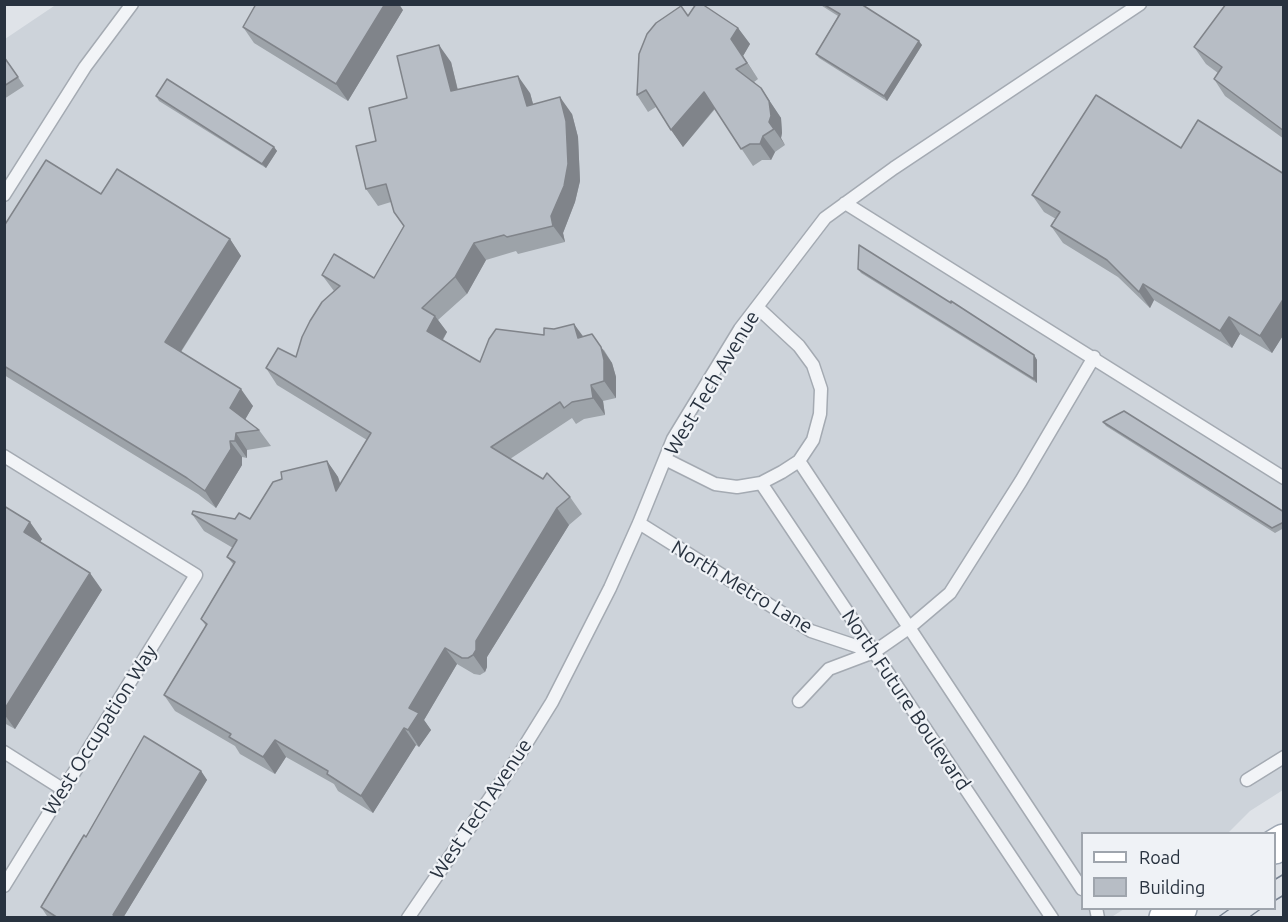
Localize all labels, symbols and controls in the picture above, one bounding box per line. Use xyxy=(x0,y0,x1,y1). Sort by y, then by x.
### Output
street label: West Tech Avenue xyxy=(659,306,765,460)
street label: North Metro Lane xyxy=(667,535,817,639)
street label: North Future Boulevard xyxy=(837,605,975,795)
street label: West Occupation Way xyxy=(38,640,162,820)
street label: West Tech Avenue xyxy=(425,734,537,884)
legend xyxy=(1081,832,1276,910)
text: Road xyxy=(1139,847,1181,867)
text: Building xyxy=(1139,877,1205,897)

